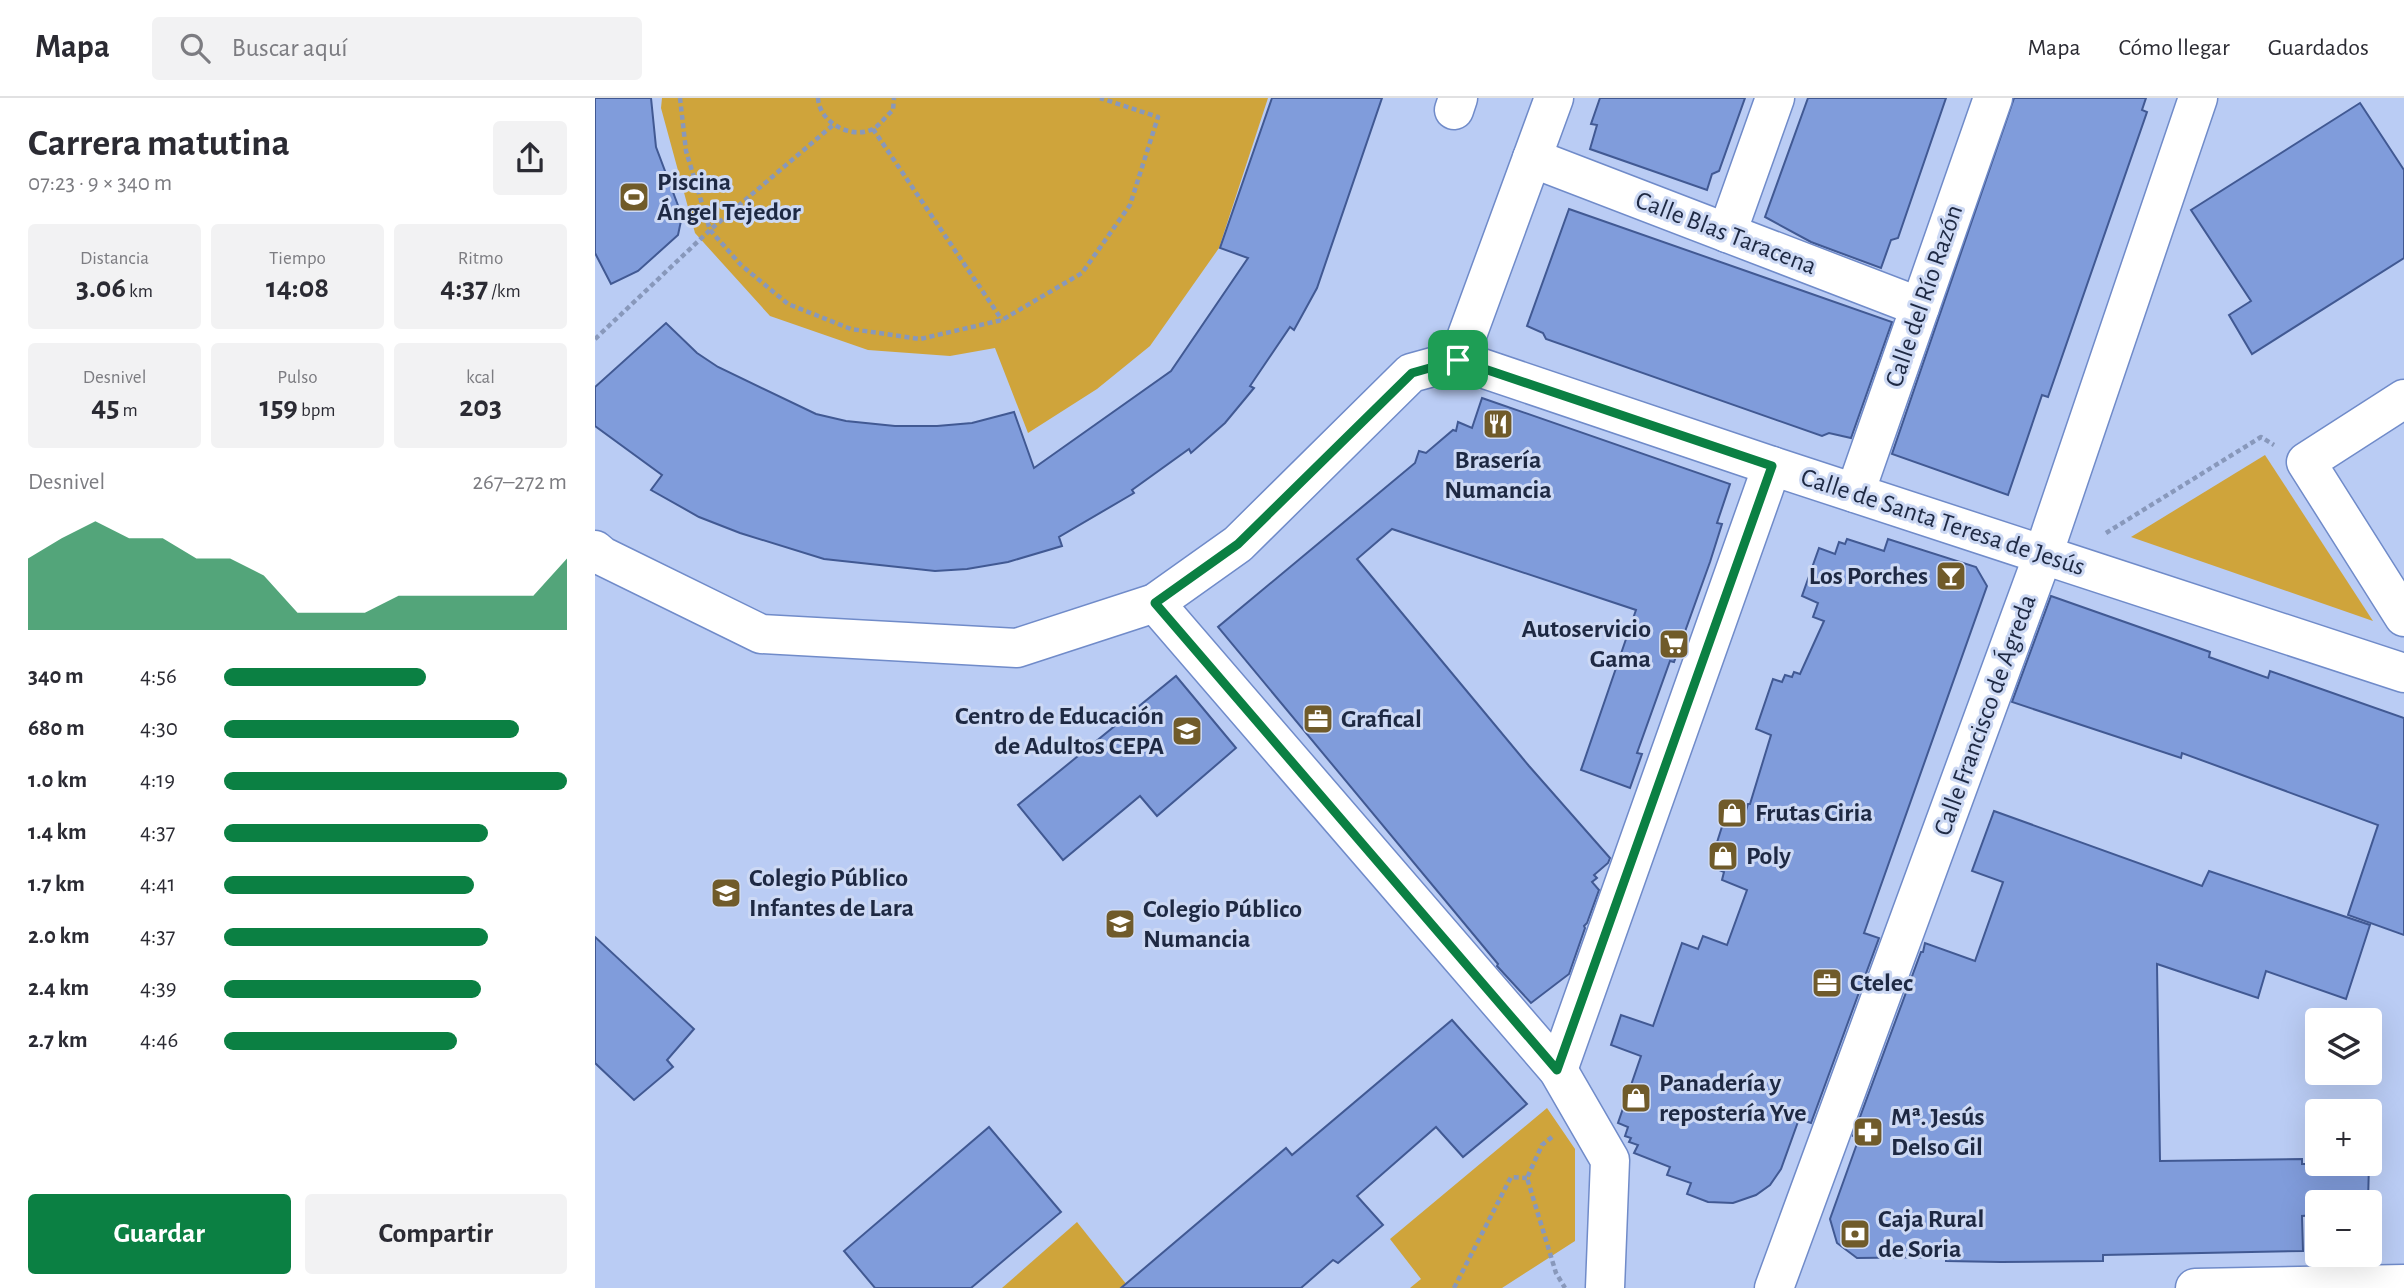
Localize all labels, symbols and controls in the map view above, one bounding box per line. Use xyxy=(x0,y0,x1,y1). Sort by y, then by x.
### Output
search box xyxy=(152,17,642,80)
icon: search xyxy=(176,29,214,67)
text: Mapa xyxy=(35,31,110,64)
text: Buscar aquí xyxy=(232,35,348,61)
text: Mapa xyxy=(2027,36,2081,60)
text: Cómo llegar xyxy=(2119,36,2230,60)
text: Guardados xyxy=(2268,36,2369,60)
button: share xyxy=(493,121,567,195)
text: Carrera matutina xyxy=(28,125,290,163)
place label: Piscina Ángel Tejedor xyxy=(657,169,801,225)
text: 07:23 · 9 × 340 m xyxy=(28,172,172,195)
sports icon: Piscina Ángel Tejedor xyxy=(617,180,651,214)
street label: Calle Blas Taracena xyxy=(1632,187,1820,279)
street label: Calle del Río Razón xyxy=(1881,202,1967,390)
text: Distancia xyxy=(80,249,149,268)
text: Tiempo xyxy=(269,249,326,268)
text: Ritmo xyxy=(458,249,503,268)
text: 3.06 xyxy=(76,273,126,303)
text: 14:08 xyxy=(266,273,329,303)
text: 4:37 xyxy=(440,273,488,303)
text: km xyxy=(126,282,153,301)
text: /km xyxy=(488,282,521,301)
pin xyxy=(1428,330,1488,390)
icon: arrive xyxy=(1439,341,1477,379)
text: Desnivel xyxy=(83,368,146,387)
text: Pulso xyxy=(277,368,318,387)
text: kcal xyxy=(466,368,495,387)
text: 45 xyxy=(91,392,119,422)
text: 159 xyxy=(260,392,298,422)
text: 203 xyxy=(459,392,502,422)
text: m xyxy=(119,401,138,420)
text: bpm xyxy=(298,401,335,420)
restaurant icon: Brasería Numancia xyxy=(1481,407,1515,441)
place label: Brasería Numancia xyxy=(1444,447,1552,503)
street label: Calle de Santa Teresa de Jesús xyxy=(1798,464,2088,580)
text: Desnivel xyxy=(28,471,105,494)
text: 267–272 m xyxy=(472,471,567,494)
bar icon: Los Porches xyxy=(1934,559,1968,593)
place label: Los Porches xyxy=(1809,563,1928,589)
street label: Calle Francisco de Ágreda xyxy=(1927,590,2041,839)
place label: Autoservicio Gama xyxy=(1521,616,1651,672)
supermarket icon: Autoservicio Gama xyxy=(1657,627,1691,661)
text: 340 m xyxy=(28,665,84,688)
text: 4:56 xyxy=(140,665,177,688)
office icon: Grafical xyxy=(1301,702,1335,736)
place label: Centro de Educación de Adultos CEPA xyxy=(955,703,1164,759)
place label: Grafical xyxy=(1341,706,1422,732)
school or university icon: Centro de Educación de Adultos CEPA xyxy=(1170,714,1204,748)
text: 680 m xyxy=(28,717,84,740)
text: 4:30 xyxy=(140,717,178,740)
text: 1.0 km xyxy=(28,769,87,792)
text: 4:19 xyxy=(140,769,175,792)
shop icon: Frutas Ciria xyxy=(1715,796,1749,830)
place label: Frutas Ciria xyxy=(1755,800,1873,826)
text: 1.4 km xyxy=(28,821,87,844)
text: 4:37 xyxy=(140,821,175,844)
shop icon: Poly xyxy=(1706,839,1740,873)
place label: Poly xyxy=(1746,843,1791,869)
place label: Colegio Público Infantes de Lara xyxy=(749,865,914,921)
text: 1.7 km xyxy=(28,873,85,896)
text: 4:41 xyxy=(140,873,175,896)
school or university icon: Colegio Público Infantes de Lara xyxy=(709,876,743,910)
place label: Colegio Público Numancia xyxy=(1143,896,1302,952)
school or university icon: Colegio Público Numancia xyxy=(1103,907,1137,941)
text: 2.0 km xyxy=(28,925,90,948)
text: 4:37 xyxy=(140,925,175,948)
office icon: Ctelec xyxy=(1810,966,1844,1000)
place label: Ctelec xyxy=(1850,970,1913,996)
text: 2.4 km xyxy=(28,977,89,1000)
text: 4:39 xyxy=(140,977,177,1000)
map controls xyxy=(2305,1008,2382,1267)
button: layers xyxy=(2305,1008,2382,1085)
text: 2.7 km xyxy=(28,1029,87,1052)
text: 4:46 xyxy=(140,1029,178,1052)
place label: Panadería y repostería Yve xyxy=(1659,1070,1807,1126)
shop icon: Panadería y repostería Yve xyxy=(1619,1081,1653,1115)
button: + xyxy=(2305,1099,2382,1176)
place label: Mª. Jesús Delso Gil xyxy=(1891,1104,1984,1160)
pharmacy icon: Mª. Jesús Delso Gil xyxy=(1851,1115,1885,1149)
button: − xyxy=(2305,1190,2382,1267)
button: Guardar xyxy=(28,1194,291,1274)
button: Compartir xyxy=(305,1194,567,1274)
place label: Caja Rural de Soria xyxy=(1878,1206,1984,1262)
bank icon: Caja Rural de Soria xyxy=(1838,1217,1872,1251)

